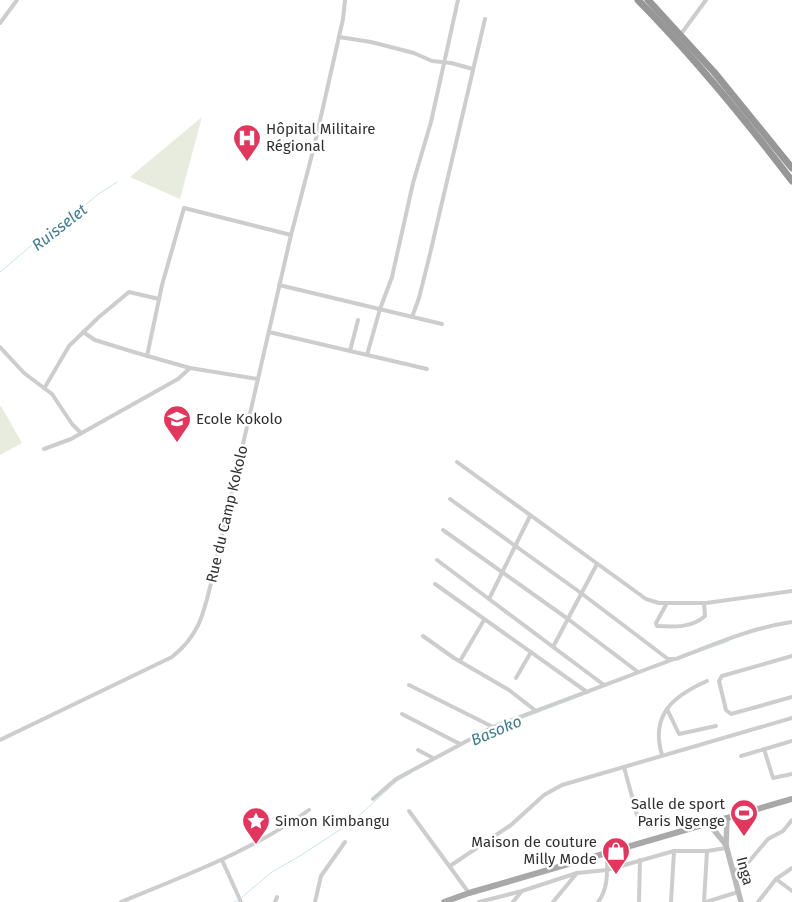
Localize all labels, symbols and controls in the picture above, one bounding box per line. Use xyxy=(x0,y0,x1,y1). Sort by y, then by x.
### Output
place label: Hôpital Militaire Régional xyxy=(266,120,376,155)
hospital icon: Hôpital Militaire Régional xyxy=(232,123,262,162)
water label: Ruisselet xyxy=(28,200,91,255)
school or university icon: Ecole Kokolo xyxy=(162,404,192,443)
place label: Ecole Kokolo xyxy=(196,410,283,428)
street label: Rue du Camp Kokolo xyxy=(202,443,252,585)
water label: Basoko xyxy=(468,711,524,750)
place label: Salle de sport Paris Ngenge xyxy=(631,795,726,830)
sports icon: Salle de sport Paris Ngenge xyxy=(729,798,759,837)
place icon: Simon Kimbangu xyxy=(241,806,271,845)
place label: Simon Kimbangu xyxy=(275,812,390,830)
place label: Maison de couture Milly Mode xyxy=(471,833,597,868)
shop icon: Maison de couture Milly Mode xyxy=(601,836,631,875)
street label: Inga xyxy=(733,855,757,887)

